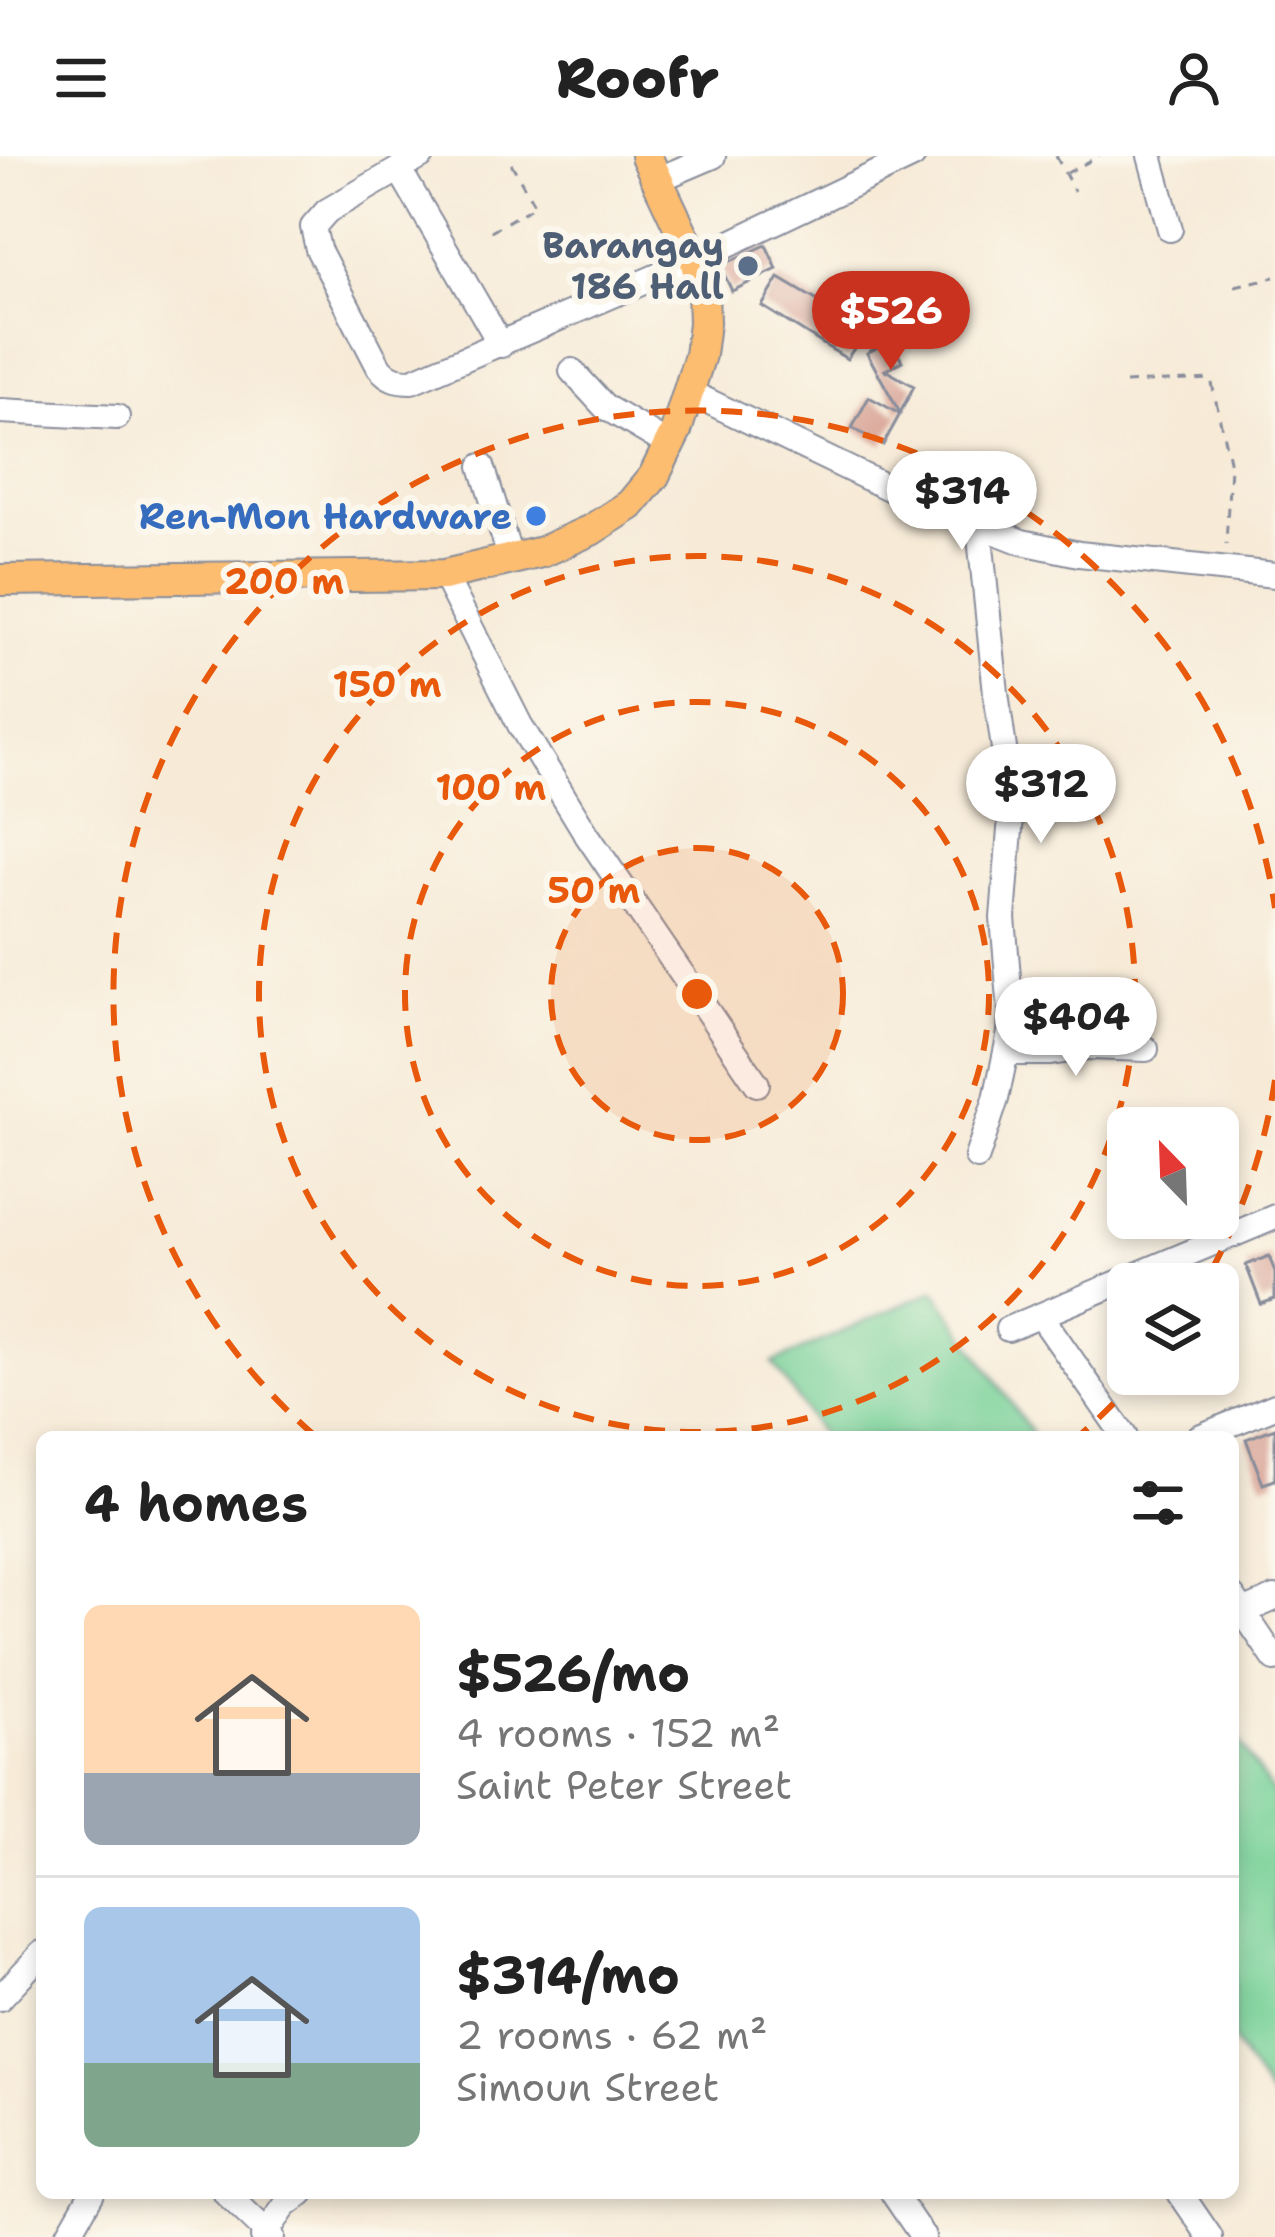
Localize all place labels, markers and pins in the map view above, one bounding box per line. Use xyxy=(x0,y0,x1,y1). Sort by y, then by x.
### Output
place label: Barangay 186 Hall xyxy=(542,221,724,311)
marker: Barangay 186 Hall xyxy=(735,253,761,279)
pin: $526 xyxy=(820,271,962,373)
pin: $314 xyxy=(891,451,1033,553)
place label: Ren-Mon Hardware xyxy=(139,492,512,541)
marker: Ren-Mon Hardware xyxy=(523,503,549,529)
pin: $312 xyxy=(970,744,1112,846)
centre of rings xyxy=(676,973,718,1015)
pin: $404 xyxy=(1005,977,1147,1079)

